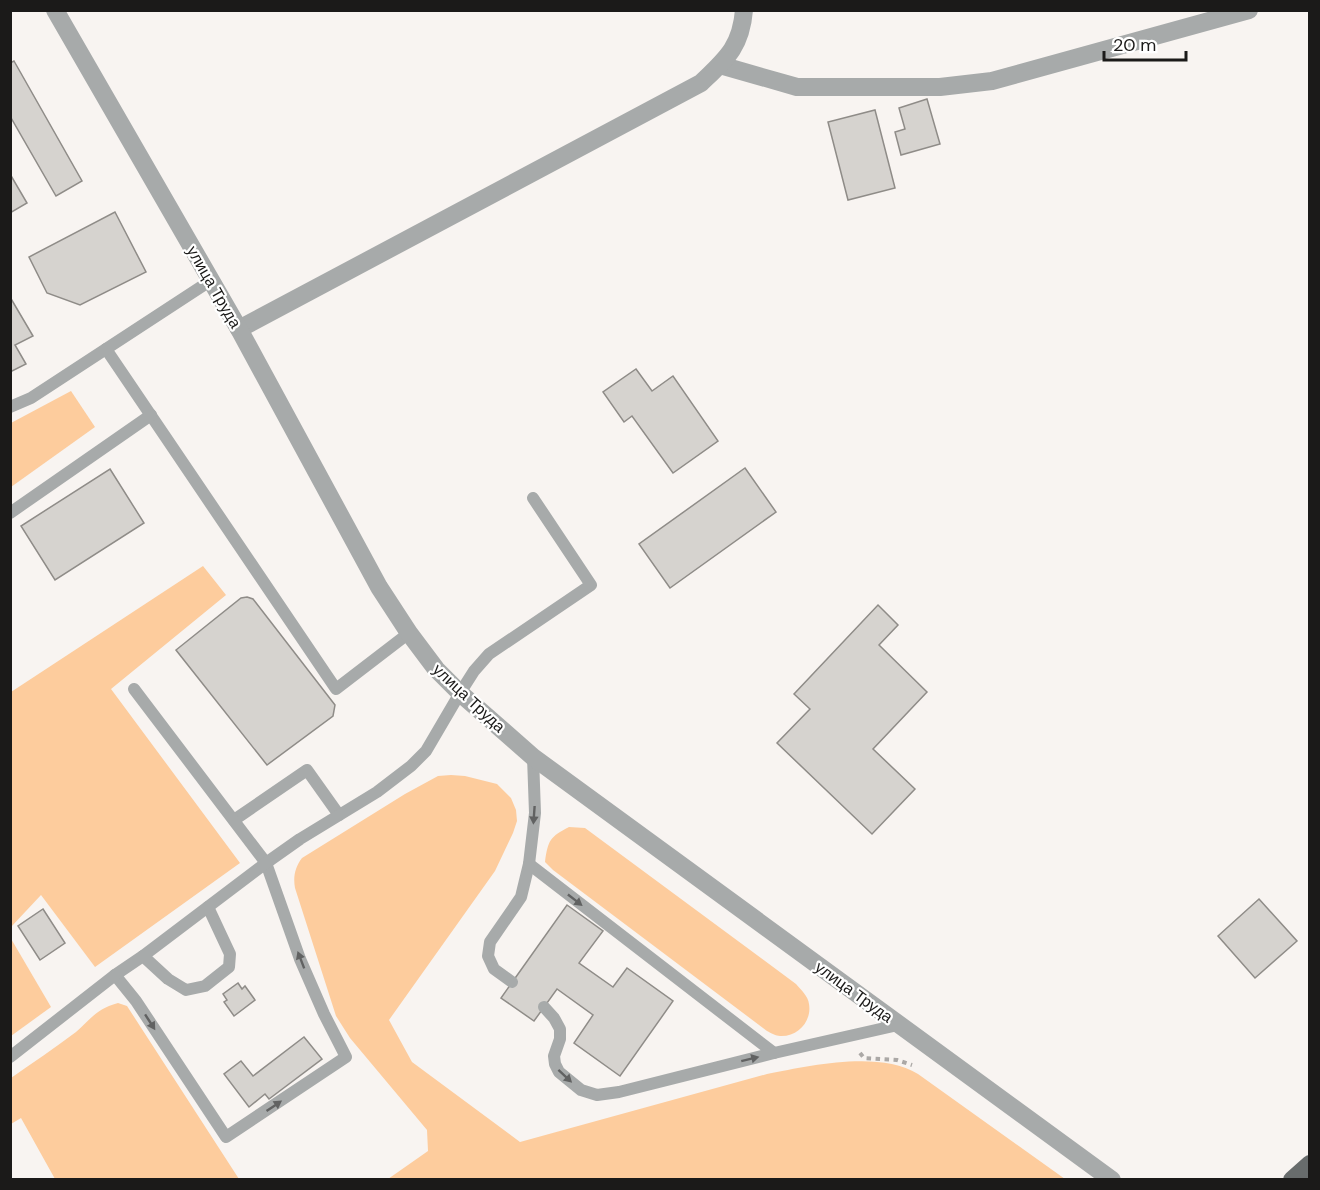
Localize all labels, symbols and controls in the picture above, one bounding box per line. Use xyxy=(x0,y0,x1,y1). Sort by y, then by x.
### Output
scale bar xyxy=(1104,24,1186,62)
text: 20 m xyxy=(1113,33,1156,57)
street label: улица Труда xyxy=(182,242,246,332)
street label: улица Труда xyxy=(428,659,510,737)
one-way arrow xyxy=(530,806,539,825)
one-way arrow xyxy=(568,893,583,905)
one-way arrow xyxy=(296,950,306,968)
street label: улица Труда xyxy=(811,957,897,1027)
one-way arrow xyxy=(144,1014,155,1030)
one-way arrow xyxy=(741,1054,759,1063)
one-way arrow xyxy=(558,1069,573,1083)
one-way arrow xyxy=(265,1100,281,1112)

